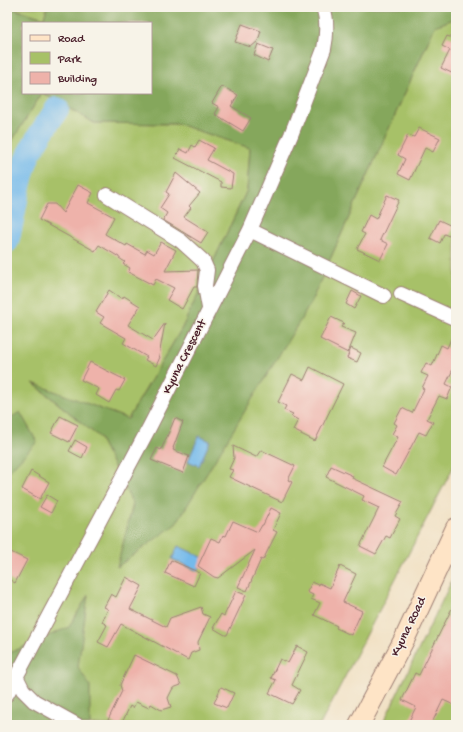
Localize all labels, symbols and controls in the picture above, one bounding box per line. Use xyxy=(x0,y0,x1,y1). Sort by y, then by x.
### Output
legend xyxy=(22,22,152,94)
text: Road xyxy=(58,33,85,47)
text: Park xyxy=(57,53,83,67)
text: Building xyxy=(57,73,97,87)
street label: Kyuna Crescent xyxy=(160,316,211,397)
street label: Kyuna Road xyxy=(388,593,430,659)

